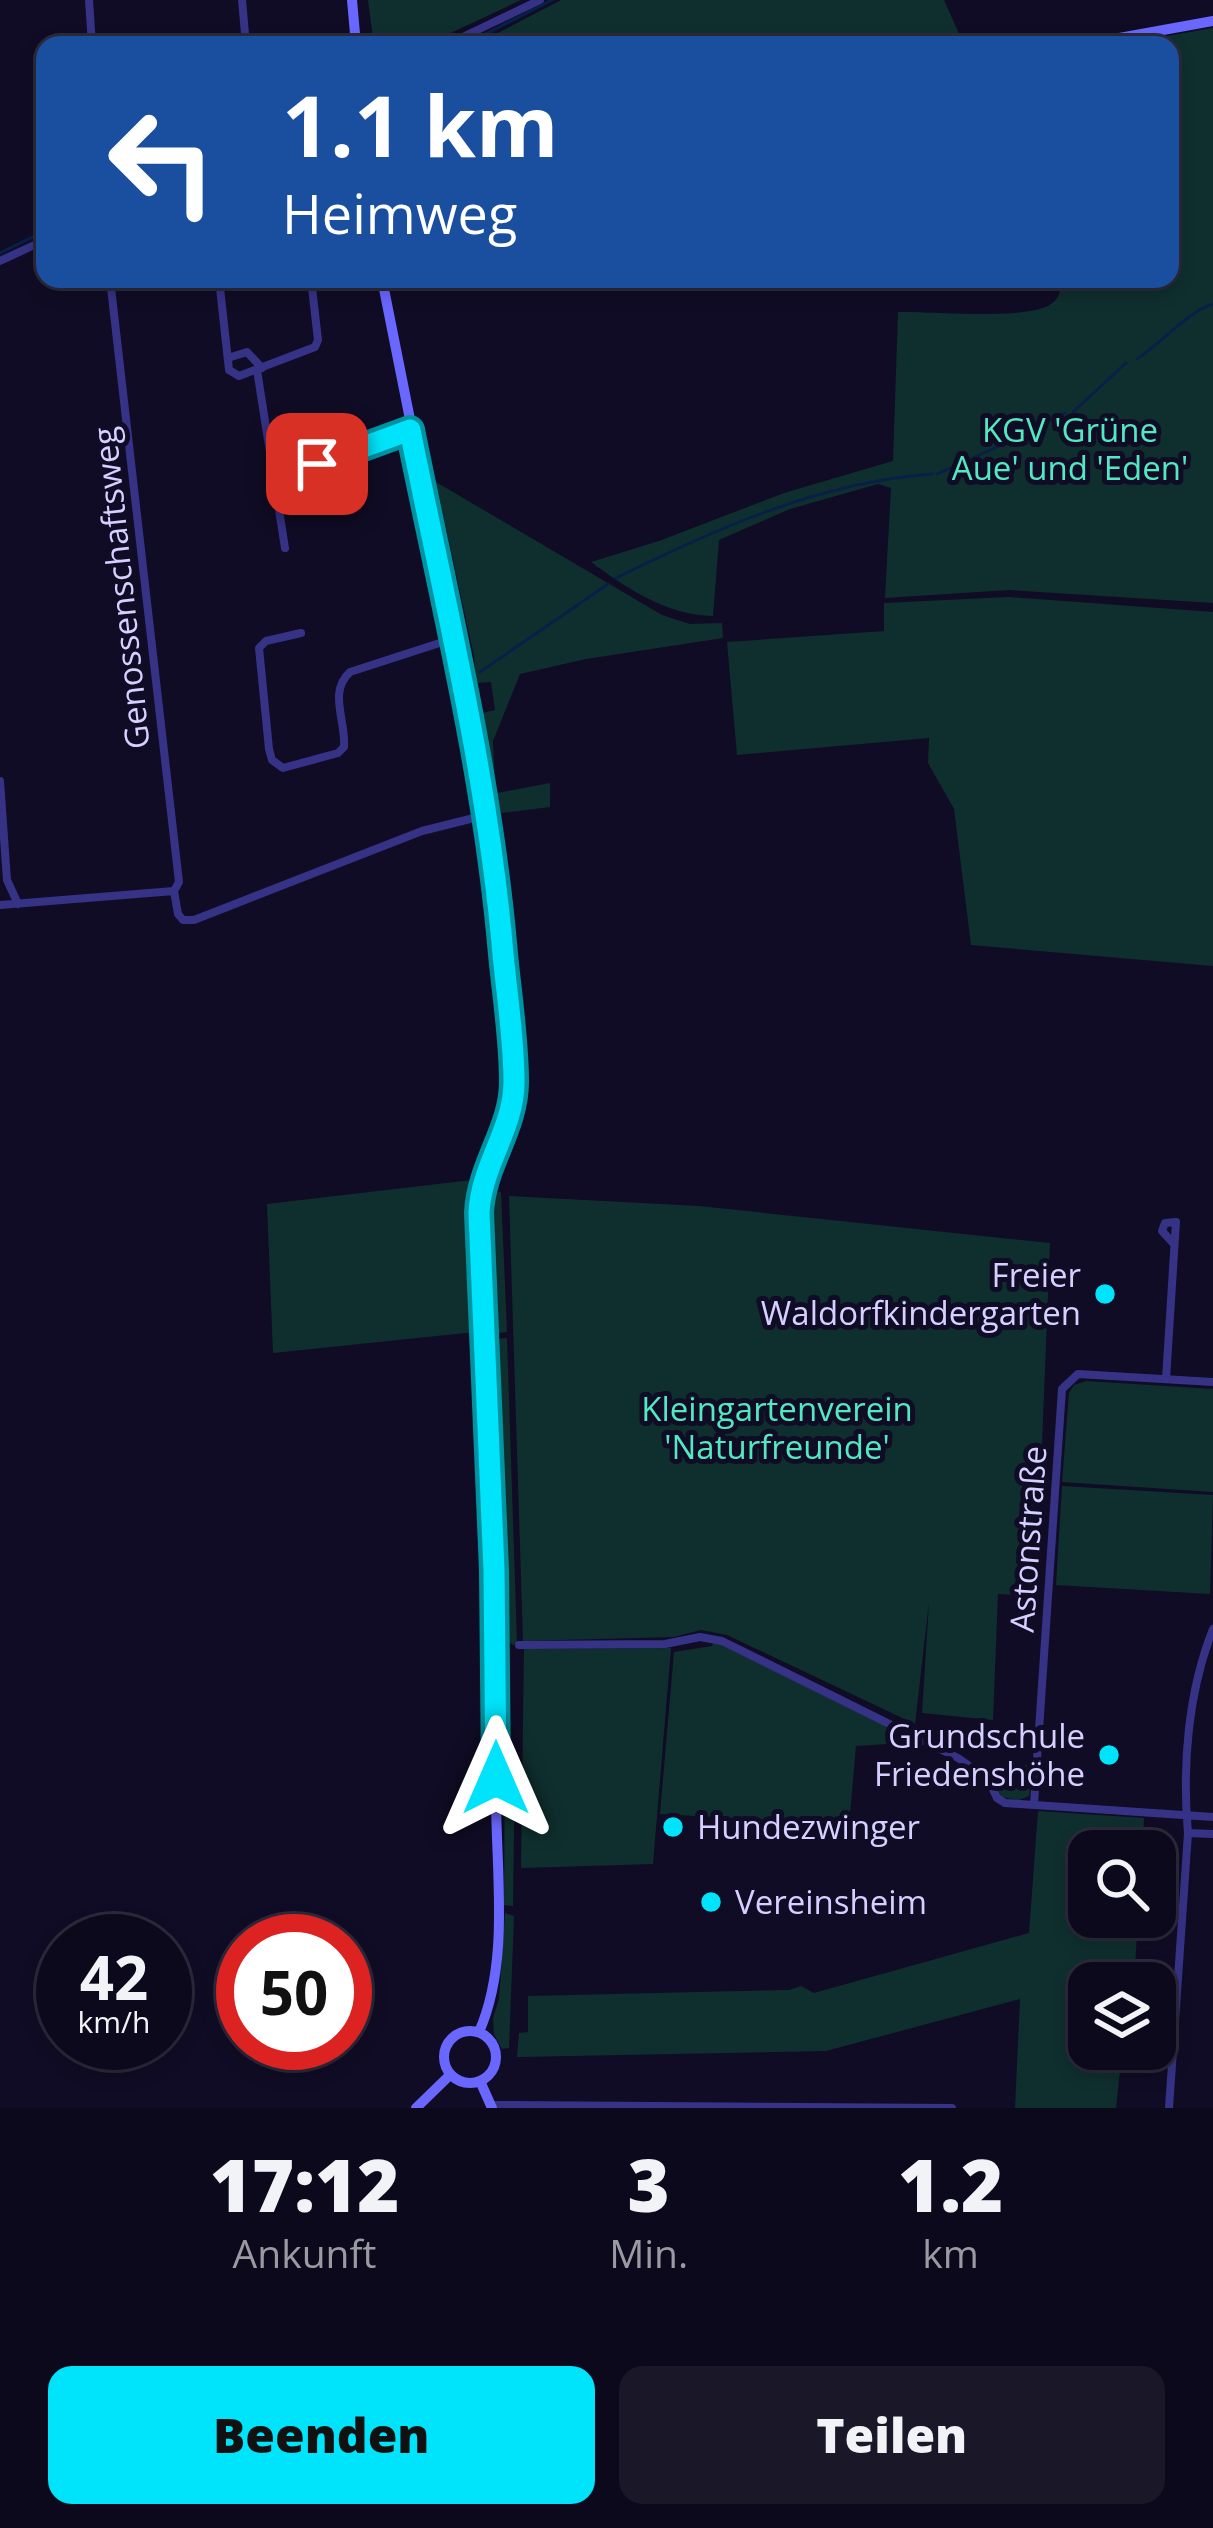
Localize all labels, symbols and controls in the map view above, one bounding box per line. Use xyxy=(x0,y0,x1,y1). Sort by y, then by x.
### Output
text: 1.1 km xyxy=(282,67,558,182)
icon: left xyxy=(84,84,240,240)
text: Heimweg xyxy=(282,176,517,250)
park label: KGV 'Grüne Aue' und 'Eden' xyxy=(952,407,1188,490)
pin xyxy=(266,413,368,515)
street label: Genossenschaftsweg xyxy=(81,425,160,751)
icon: arrive xyxy=(284,431,350,497)
place label: Freier Waldorfkindergarten xyxy=(761,1252,1081,1335)
marker: Freier Waldorfkindergarten xyxy=(1092,1281,1118,1307)
park label: Kleingartenverein 'Naturfreunde' xyxy=(641,1386,913,1469)
street label: Astonstraße xyxy=(999,1444,1056,1634)
place label: Grundschule Friedenshöhe xyxy=(874,1713,1085,1796)
position arrow xyxy=(433,1715,559,1841)
marker: Grundschule Friedenshöhe xyxy=(1096,1742,1122,1768)
place label: Hundezwinger xyxy=(697,1804,920,1849)
marker: Hundezwinger xyxy=(660,1814,686,1840)
map controls xyxy=(1068,1830,1176,2070)
button: search xyxy=(1068,1830,1176,1938)
place label: Vereinsheim xyxy=(735,1879,927,1924)
marker: Vereinsheim xyxy=(698,1889,724,1915)
speed limit sign: 50 xyxy=(216,1914,372,2070)
text: 42 xyxy=(80,1936,148,2018)
button: layers xyxy=(1068,1962,1176,2070)
text: km/h xyxy=(78,2001,150,2042)
text: 17:12 xyxy=(210,2135,399,2233)
text: 3 xyxy=(628,2135,670,2233)
text: 1.2 xyxy=(898,2135,1003,2233)
text: Ankunft xyxy=(233,2226,377,2279)
text: Min. xyxy=(609,2226,688,2279)
text: km xyxy=(922,2226,979,2279)
button: Beenden xyxy=(48,2366,595,2504)
button: Teilen xyxy=(619,2366,1165,2504)

